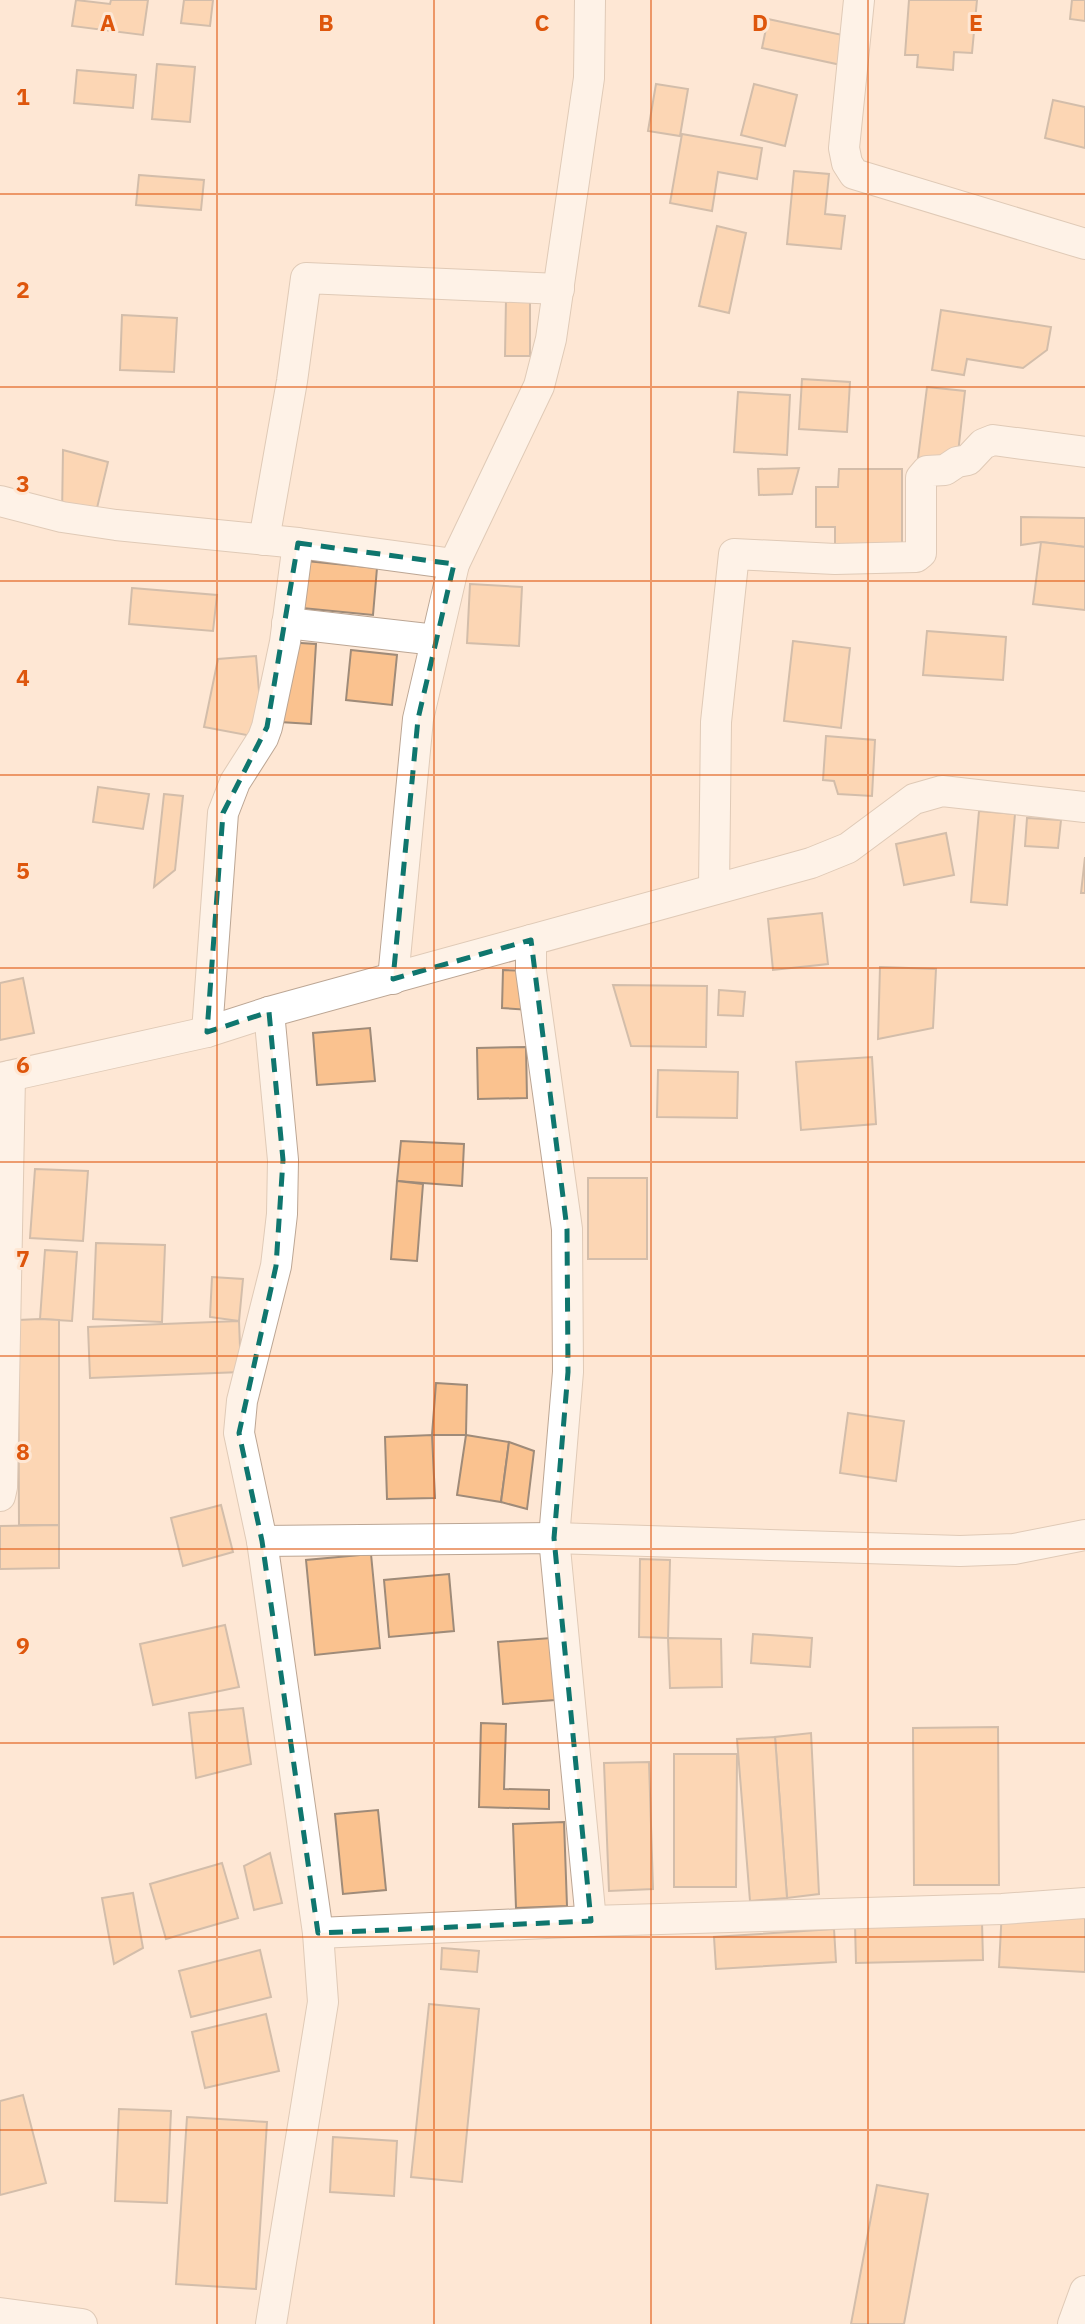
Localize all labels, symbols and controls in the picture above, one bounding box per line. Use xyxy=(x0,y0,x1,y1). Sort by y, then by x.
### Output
text: A xyxy=(100,7,116,37)
text: B xyxy=(318,7,334,37)
text: C xyxy=(535,7,550,37)
text: D xyxy=(752,7,768,37)
text: E xyxy=(969,7,983,37)
text: 1 xyxy=(16,81,30,111)
text: 2 xyxy=(16,274,30,304)
text: 3 xyxy=(16,468,30,498)
text: 4 xyxy=(16,662,30,692)
text: 5 xyxy=(16,855,30,885)
text: 6 xyxy=(16,1049,30,1079)
text: 7 xyxy=(16,1243,30,1273)
text: 8 xyxy=(16,1436,30,1466)
text: 9 xyxy=(16,1630,30,1660)

